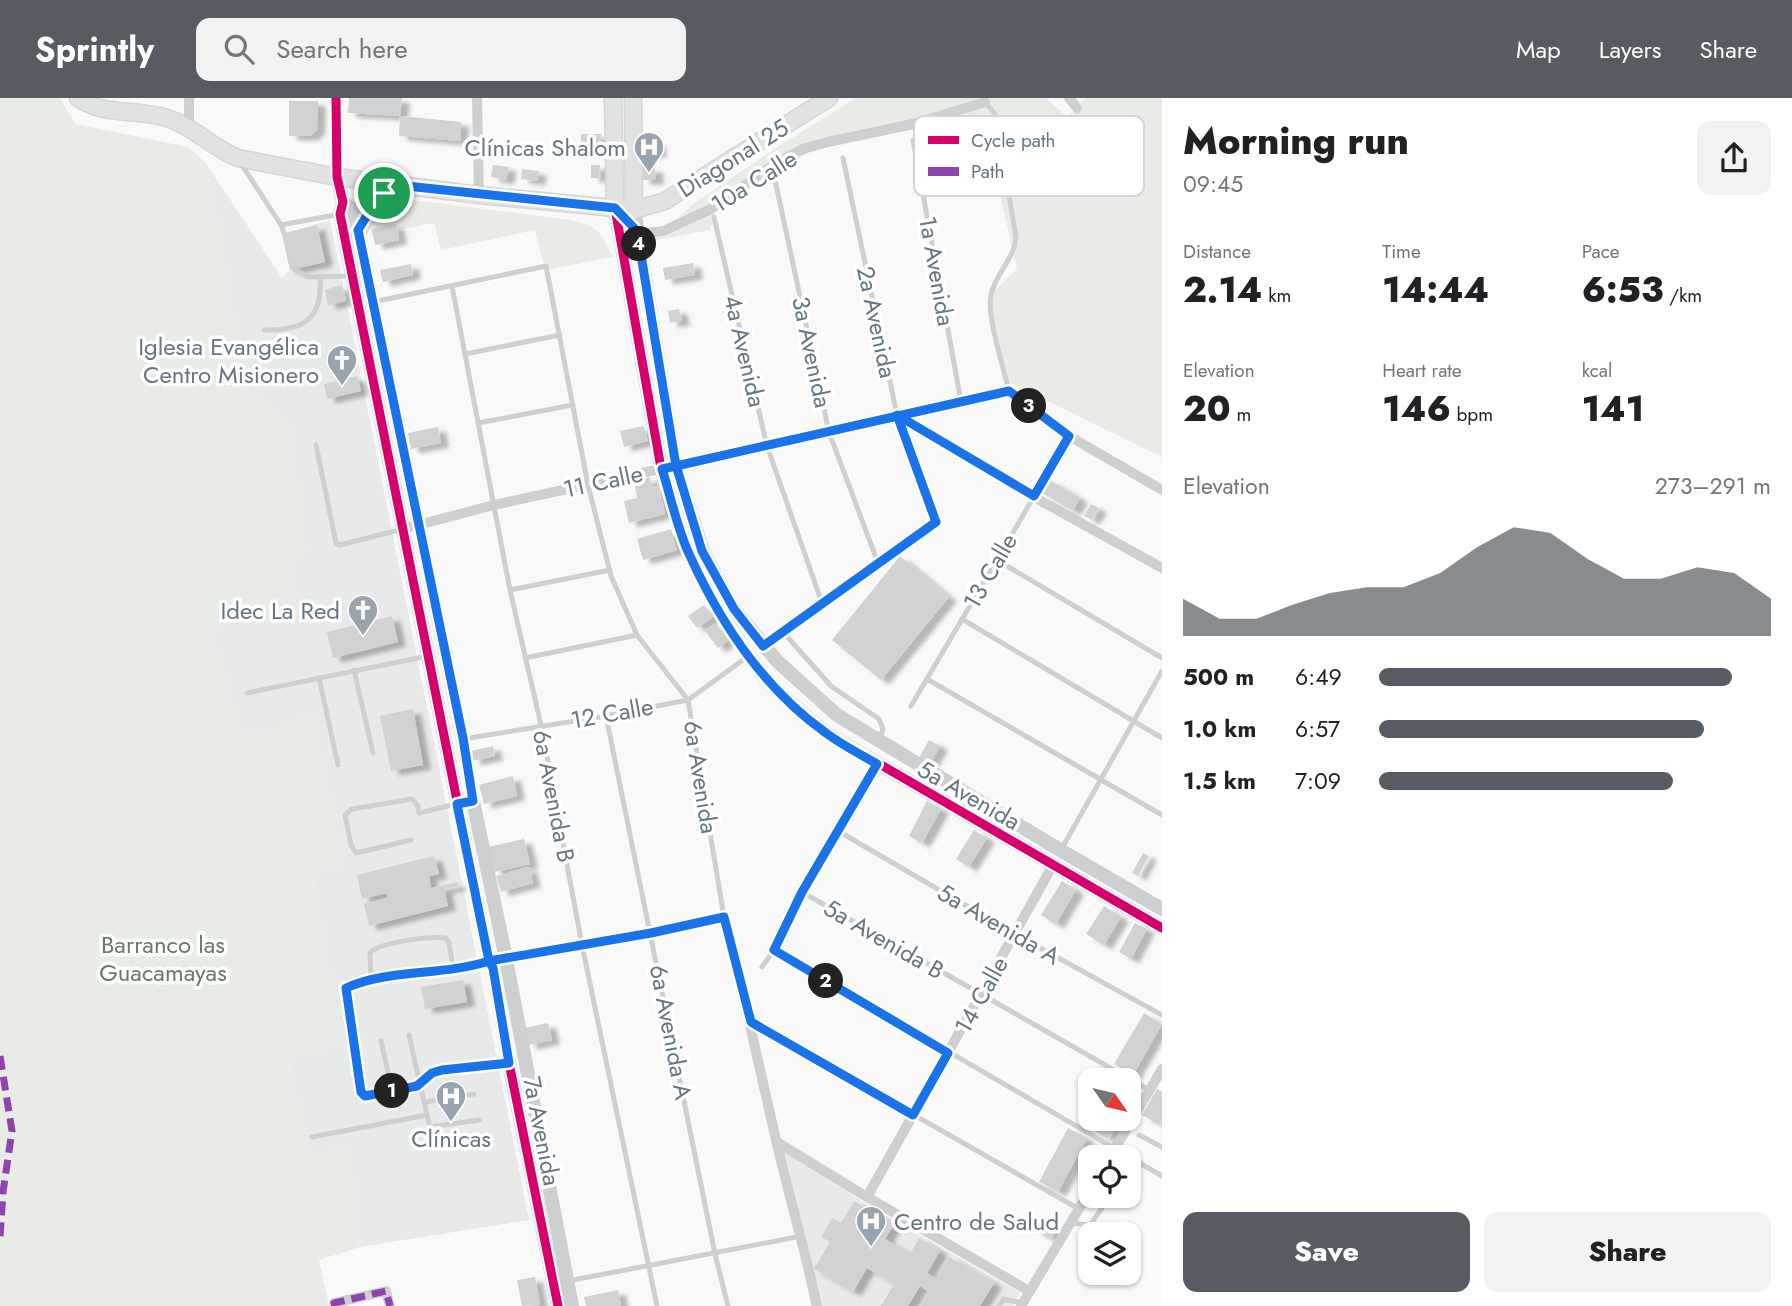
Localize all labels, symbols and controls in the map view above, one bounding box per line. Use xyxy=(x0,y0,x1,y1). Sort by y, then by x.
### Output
search box xyxy=(196,18,686,81)
text: Sprintly xyxy=(35,26,154,73)
icon: search xyxy=(220,30,258,68)
text: Search here xyxy=(276,30,408,68)
text: Map xyxy=(1516,32,1561,67)
text: Layers xyxy=(1599,32,1661,67)
text: Share xyxy=(1699,32,1757,67)
street label: Diagonal 25 xyxy=(671,110,795,206)
text: Morning run xyxy=(1183,113,1409,168)
legend xyxy=(914,116,1144,196)
button: share xyxy=(1697,121,1771,195)
text: Cycle path xyxy=(971,127,1056,154)
place label: Clínicas Shalom xyxy=(464,130,626,165)
hospital icon: Clínicas Shalom xyxy=(632,130,666,174)
street label: 10a Calle xyxy=(704,141,804,221)
text: Path xyxy=(971,158,1005,185)
pin xyxy=(354,163,414,223)
text: 09:45 xyxy=(1183,167,1243,201)
icon: arrive xyxy=(365,174,403,212)
street label: 1a Avenida xyxy=(910,213,964,329)
pin: 4 xyxy=(622,226,656,262)
text: 4 xyxy=(632,230,645,257)
text: Distance xyxy=(1183,238,1251,265)
text: Time xyxy=(1382,238,1421,265)
text: Pace xyxy=(1582,238,1620,265)
street label: 2a Avenida xyxy=(848,263,906,381)
text: 2.14 xyxy=(1183,265,1262,315)
text: 14:44 xyxy=(1382,265,1489,315)
text: 6:53 xyxy=(1582,265,1664,315)
text: km xyxy=(1262,282,1291,309)
text: /km xyxy=(1664,282,1702,309)
street label: 4a Avenida xyxy=(715,292,775,410)
street label: 3a Avenida xyxy=(783,293,841,411)
place label: Iglesia Evangélica Centro Misionero xyxy=(138,329,319,392)
church icon: Iglesia Evangélica Centro Misionero xyxy=(325,343,359,387)
text: Elevation xyxy=(1183,357,1255,384)
text: Heart rate xyxy=(1382,357,1462,384)
text: kcal xyxy=(1582,357,1612,384)
text: 20 xyxy=(1183,384,1231,434)
text: 146 xyxy=(1382,384,1451,434)
text: 141 xyxy=(1582,384,1644,434)
pin: 3 xyxy=(1012,388,1046,424)
text: 3 xyxy=(1023,392,1034,419)
text: m xyxy=(1231,401,1251,428)
text: bpm xyxy=(1451,401,1493,428)
street label: 11 Calle xyxy=(560,456,646,506)
text: Elevation xyxy=(1183,469,1270,503)
text: 273–291 m xyxy=(1655,469,1771,503)
street label: 13 Calle xyxy=(954,527,1026,615)
place label: Idec La Red xyxy=(220,593,340,628)
church icon: Idec La Red xyxy=(346,593,380,637)
text: 500 m xyxy=(1183,660,1254,694)
text: 6:49 xyxy=(1295,660,1342,694)
street label: 12 Calle xyxy=(568,689,656,737)
text: 1.0 km xyxy=(1183,712,1256,746)
text: 6:57 xyxy=(1295,712,1340,746)
street label: 6a Avenida xyxy=(675,718,727,836)
street label: 6a Avenida B xyxy=(524,727,584,865)
street label: 5a Avenida xyxy=(911,751,1027,839)
text: 1.5 km xyxy=(1183,764,1256,798)
text: 7:09 xyxy=(1295,764,1341,798)
street label: 5a Avenida A xyxy=(931,875,1067,973)
street label: 5a Avenida B xyxy=(817,890,951,988)
park label: Barranco las Guacamayas xyxy=(99,927,227,990)
street label: 14 Calle xyxy=(945,950,1017,1040)
street label: 6a Avenida A xyxy=(641,961,701,1103)
pin: 2 xyxy=(808,964,844,998)
text: 2 xyxy=(819,967,832,994)
north arrow xyxy=(1078,1068,1141,1130)
map controls xyxy=(1078,1068,1141,1285)
pin: 1 xyxy=(374,1074,410,1108)
street label: 7a Avenida xyxy=(514,1074,570,1188)
text: 1 xyxy=(387,1077,396,1104)
hospital icon: Clínicas xyxy=(434,1079,468,1123)
place label: Clínicas xyxy=(411,1121,491,1156)
button: locate xyxy=(1078,1145,1141,1208)
hospital icon: Centro de Salud xyxy=(854,1204,888,1248)
place label: Centro de Salud xyxy=(894,1204,1059,1239)
button: Save xyxy=(1183,1212,1470,1292)
button: Share xyxy=(1484,1212,1771,1292)
button: layers xyxy=(1078,1222,1141,1285)

